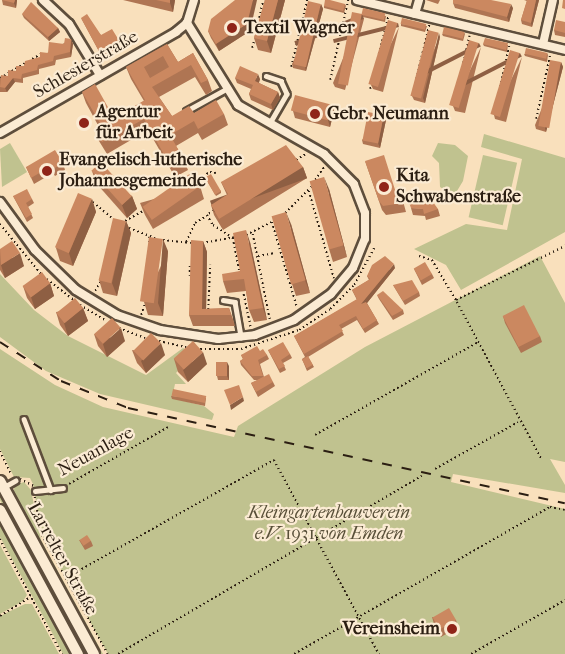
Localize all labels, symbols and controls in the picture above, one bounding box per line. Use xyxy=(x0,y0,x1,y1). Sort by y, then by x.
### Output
place label: Textil Wagner xyxy=(244,17,355,39)
marker: Textil Wagner xyxy=(225,21,239,35)
street label: Schlesierstraße xyxy=(30,26,142,104)
place label: Agentur für Arbeit xyxy=(96,102,173,144)
place label: Gebr. Neumann xyxy=(327,103,449,125)
marker: Gebr. Neumann xyxy=(308,107,322,121)
marker: Agentur für Arbeit xyxy=(77,116,91,130)
place label: Evangelisch-lutherische Johannesgemeinde xyxy=(59,150,242,192)
marker: Evangelisch-lutherische Johannesgemeinde xyxy=(40,164,54,178)
place label: Kita Schwabenstraße xyxy=(396,166,521,208)
marker: Kita Schwabenstraße xyxy=(377,180,391,194)
street label: Neuanlage xyxy=(54,422,138,482)
street label: Larrelter Straße xyxy=(22,499,102,619)
park label: Kleingartenbauverein e.V. 1931 von Emden xyxy=(248,503,410,546)
place label: Vereinsheim xyxy=(342,618,440,640)
marker: Vereinsheim xyxy=(445,622,459,636)

